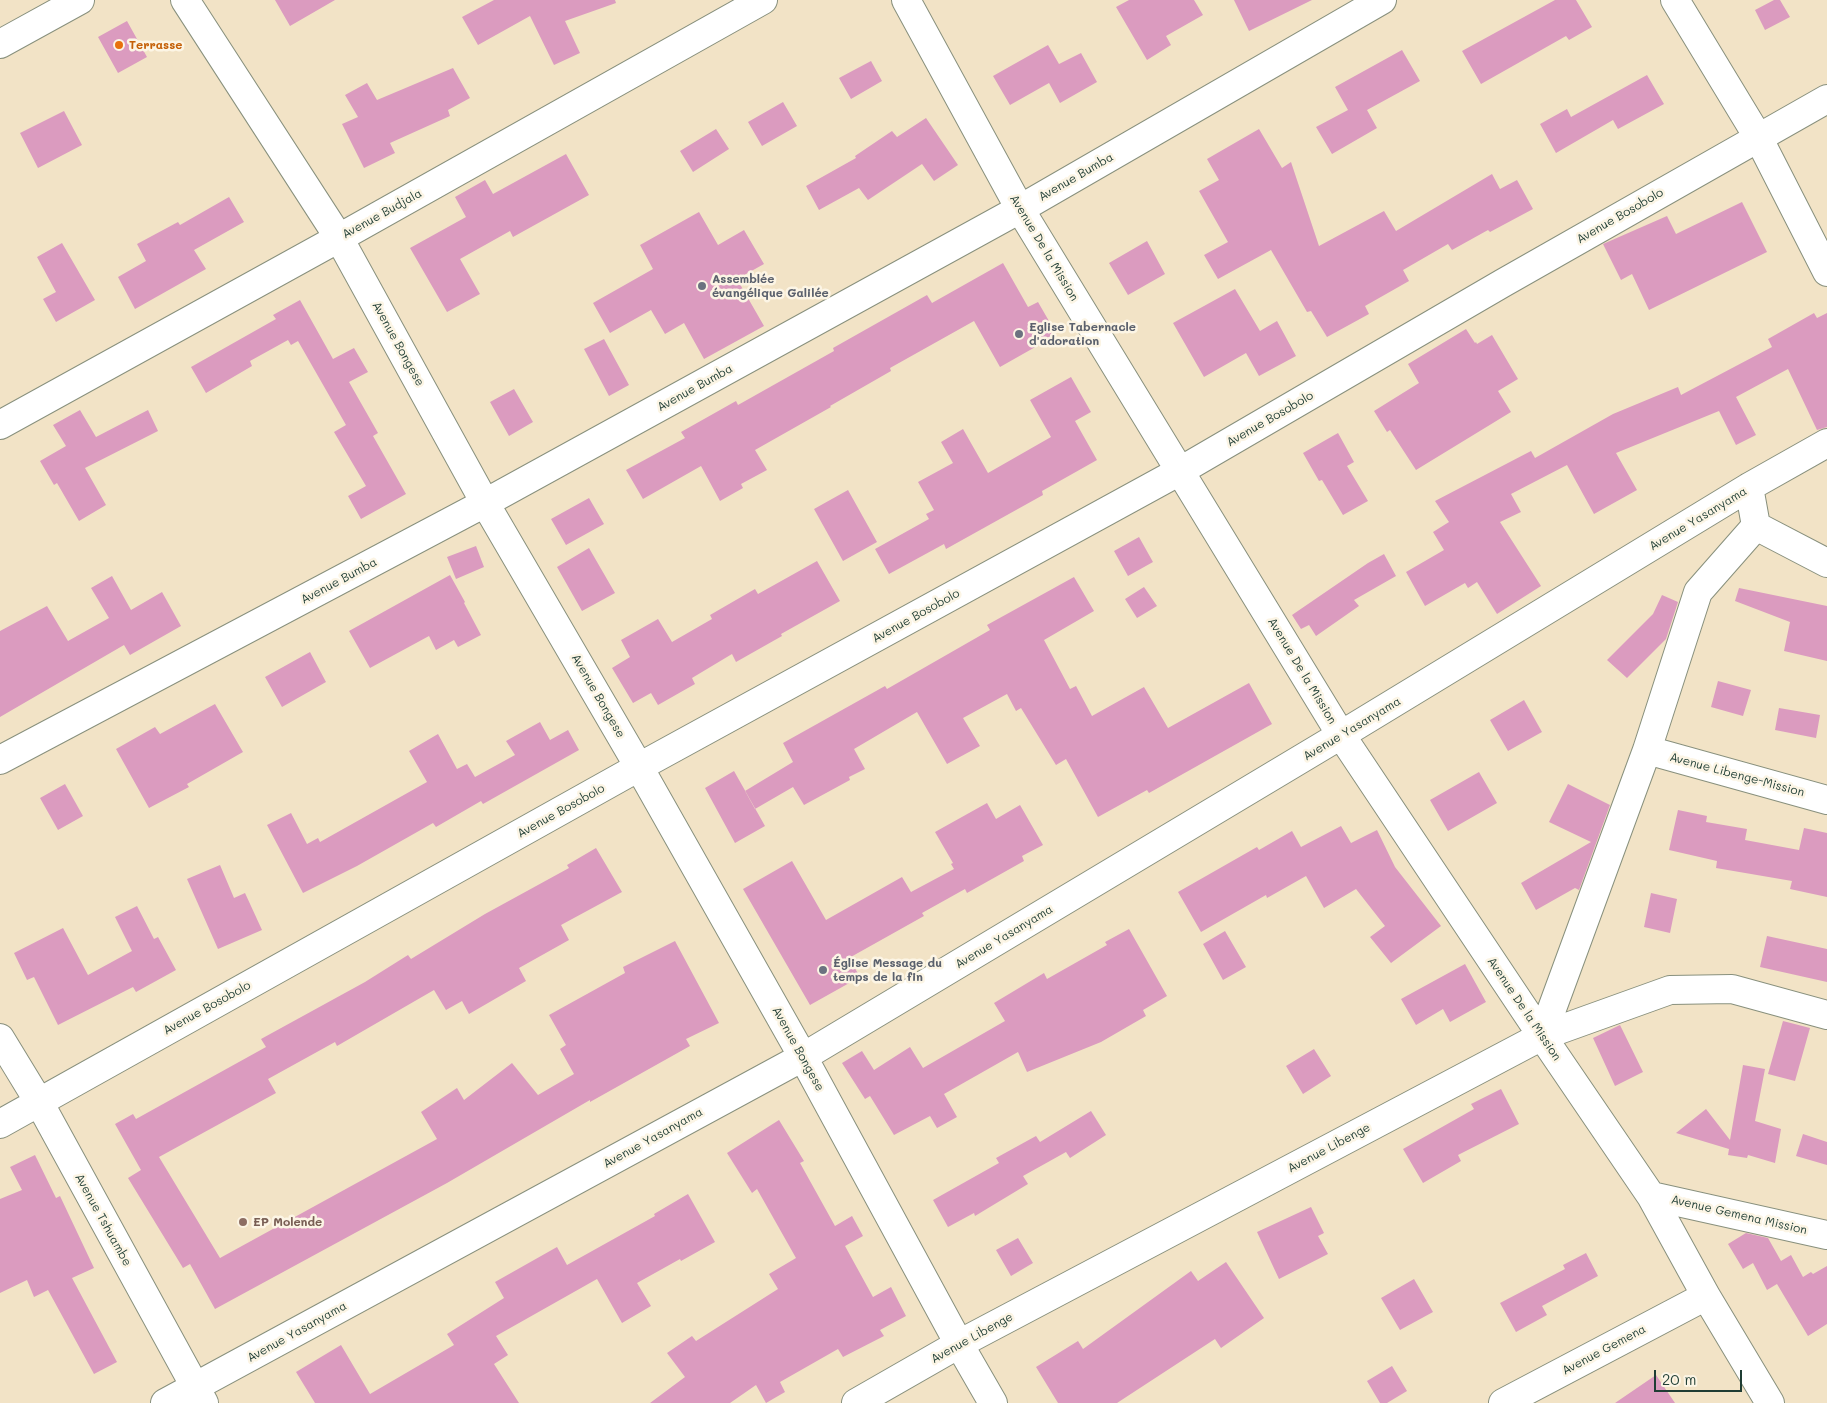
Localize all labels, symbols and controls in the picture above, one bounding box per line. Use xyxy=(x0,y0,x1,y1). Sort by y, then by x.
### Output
place label: Terrasse xyxy=(129,38,182,52)
marker: Terrasse xyxy=(113,39,125,51)
street label: Avenue Bumba xyxy=(1036,150,1116,204)
street label: Avenue Bosobolo xyxy=(1574,185,1666,247)
street label: Avenue Budjala xyxy=(340,186,424,242)
street label: Avenue De la Mission xyxy=(1007,192,1081,304)
place label: Assemblée évangélique Galilée xyxy=(712,272,829,300)
marker: Assemblée évangélique Galilée xyxy=(696,280,708,292)
street label: Avenue Bongese xyxy=(369,299,427,389)
place label: Eglise Tabernacle d'adoration xyxy=(1029,320,1136,348)
marker: Eglise Tabernacle d'adoration xyxy=(1013,328,1025,340)
street label: Avenue Bumba xyxy=(655,361,735,415)
street label: Avenue Bosobolo xyxy=(1224,388,1316,450)
street label: Avenue Yasanyama xyxy=(1647,484,1749,554)
street label: Avenue Bumba xyxy=(299,555,379,607)
street label: Avenue Bosobolo xyxy=(870,586,962,646)
street label: Avenue De la Mission xyxy=(1265,615,1339,727)
street label: Avenue Bongese xyxy=(568,652,628,740)
street label: Avenue Yasanyama xyxy=(1301,694,1403,764)
street label: Avenue Libenge-Mission xyxy=(1668,750,1806,800)
street label: Avenue Bosobolo xyxy=(515,781,607,841)
street label: Avenue Yasanyama xyxy=(953,902,1055,972)
street label: Avenue De la Mission xyxy=(1484,955,1564,1063)
place label: Église Message du temps de la fin xyxy=(833,956,942,984)
marker: Église Message du temps de la fin xyxy=(817,964,829,976)
street label: Avenue Bosobolo xyxy=(161,978,253,1038)
street label: Avenue Bongese xyxy=(769,1004,827,1094)
street label: Avenue Yasanyama xyxy=(601,1105,705,1171)
street label: Avenue Libenge xyxy=(1285,1120,1373,1176)
street label: Avenue Tshuambe xyxy=(72,1171,134,1269)
street label: Avenue Gemena Mission xyxy=(1670,1192,1808,1238)
place label: EP Molende xyxy=(253,1215,322,1229)
marker: EP Molende xyxy=(237,1216,249,1228)
street label: Avenue Yasanyama xyxy=(245,1299,349,1365)
street label: Avenue Libenge xyxy=(929,1310,1015,1366)
street label: Avenue Gemena xyxy=(1560,1322,1648,1378)
scale bar xyxy=(1657,1360,1744,1392)
text: 20 m xyxy=(1662,1369,1696,1389)

